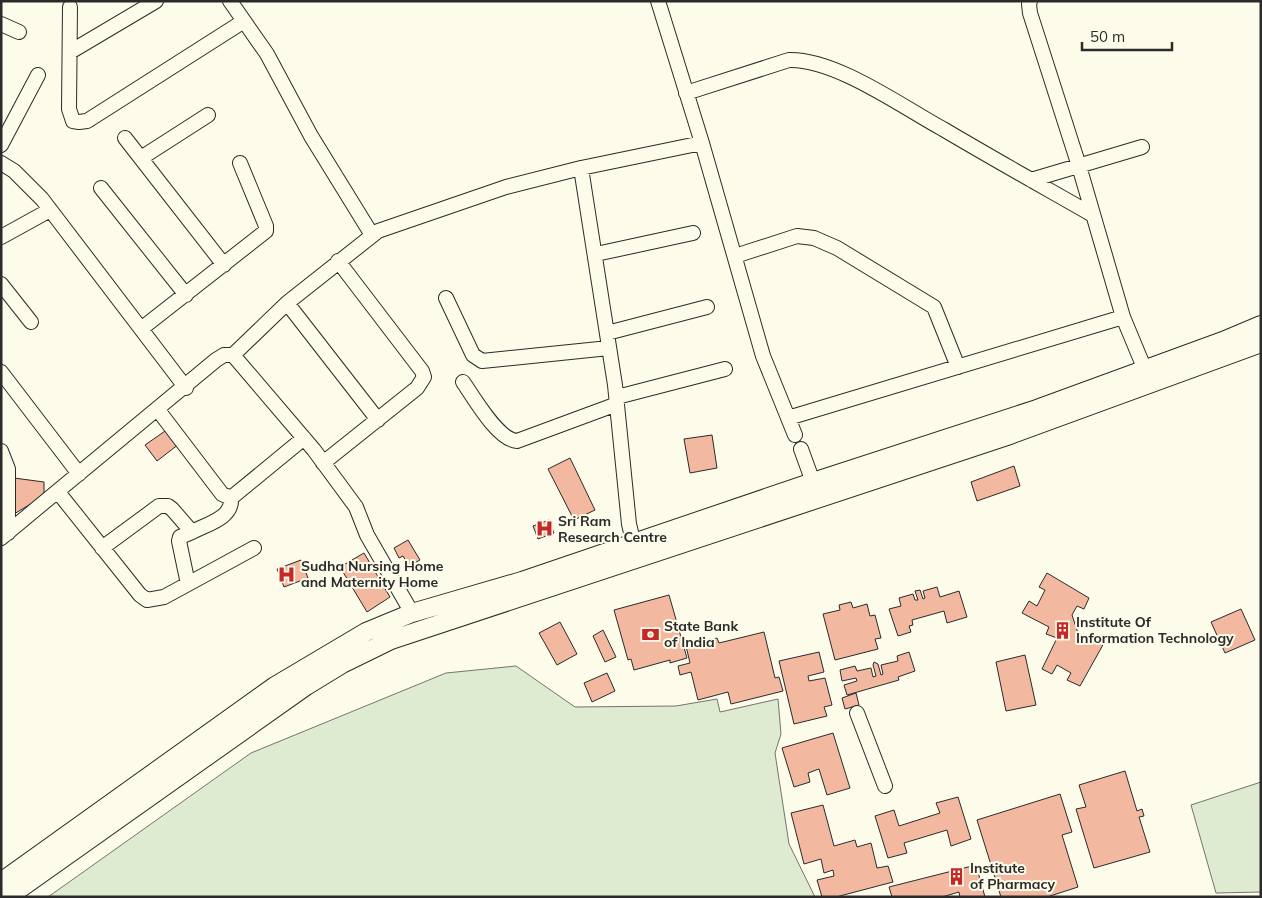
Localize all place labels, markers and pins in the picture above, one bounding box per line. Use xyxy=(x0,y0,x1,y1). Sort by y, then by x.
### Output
place label: Sri Ram Research Centre xyxy=(558,512,667,546)
hospital icon: Sri Ram Research Centre xyxy=(534,519,554,539)
place label: Sudha Nursing Home and Maternity Home xyxy=(301,557,444,591)
hospital icon: Sudha Nursing Home and Maternity Home xyxy=(277,564,297,584)
place label: Institute Of Information Technology xyxy=(1076,613,1234,647)
place label: State Bank of India xyxy=(664,617,738,651)
building icon: Institute Of Information Technology xyxy=(1052,620,1072,640)
bank icon: State Bank of India xyxy=(640,624,660,644)
place label: Institute of Pharmacy xyxy=(970,859,1056,893)
building icon: Institute of Pharmacy xyxy=(946,866,966,886)

